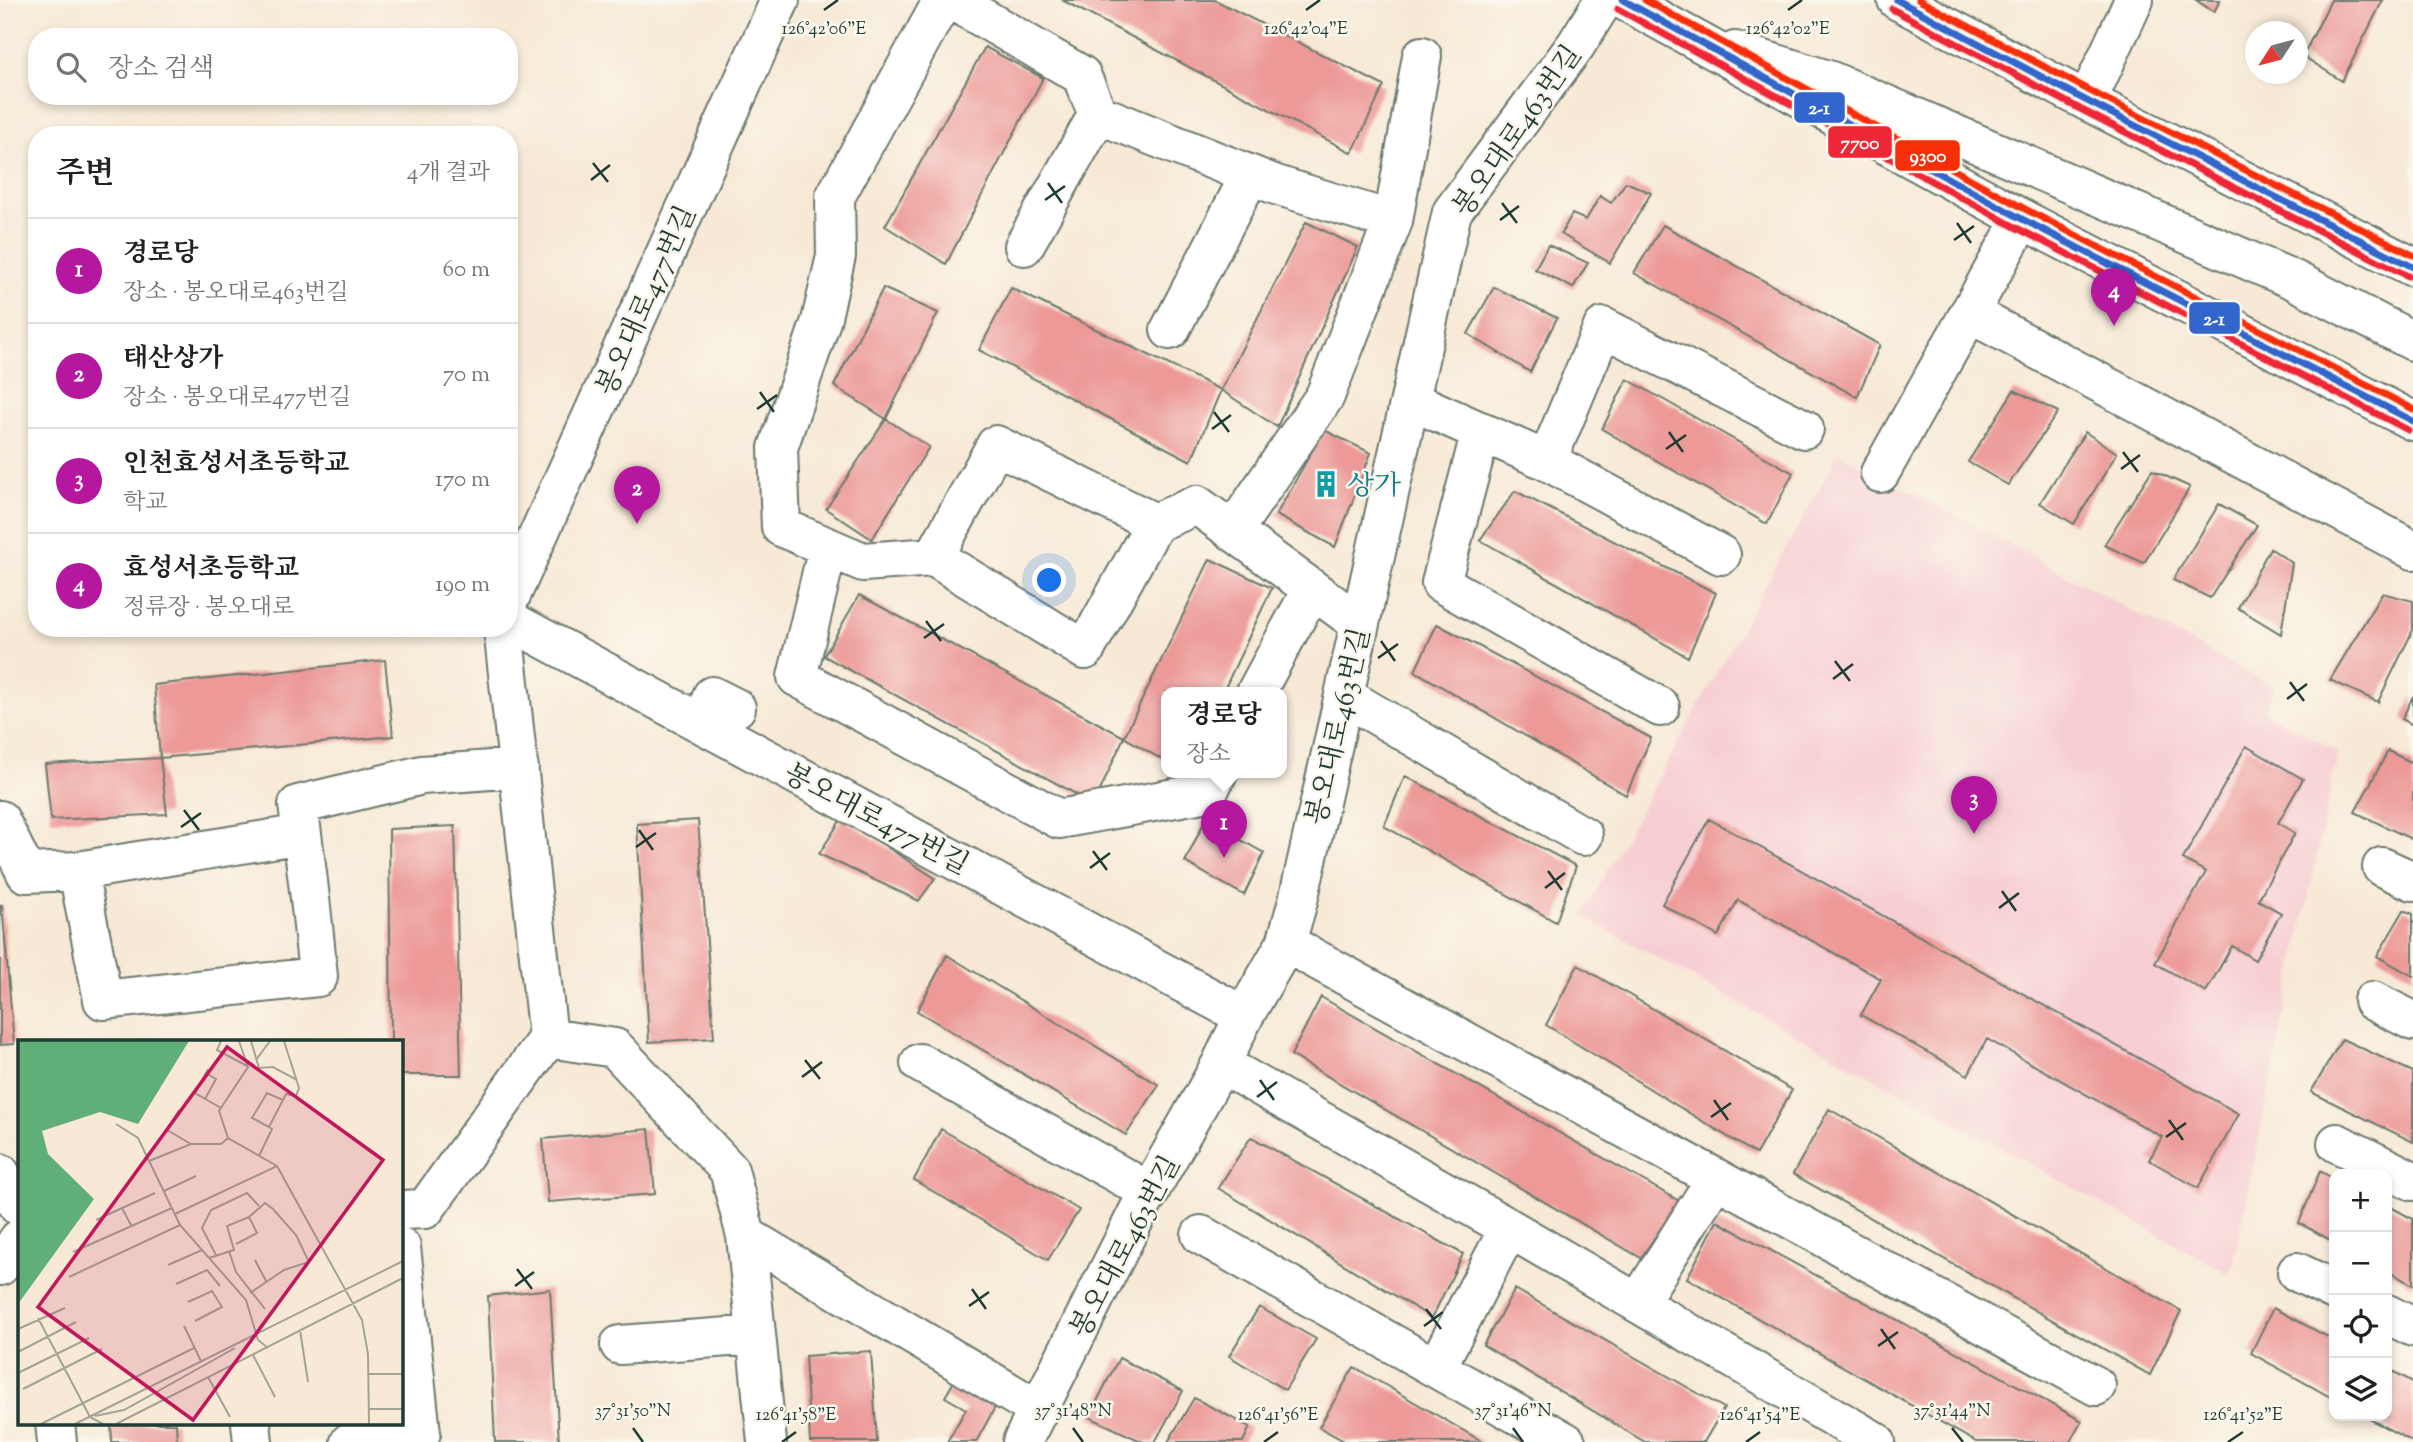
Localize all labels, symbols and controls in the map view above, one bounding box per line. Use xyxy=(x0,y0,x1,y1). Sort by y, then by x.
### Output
text: 126°42'06"E xyxy=(782,17,867,43)
text: 126°42'04"E xyxy=(1264,17,1348,43)
text: 126°42'02"E xyxy=(1746,17,1830,43)
north arrow xyxy=(2245,21,2308,84)
search box xyxy=(28,28,518,105)
street label: 봉오대로463번길 xyxy=(1444,38,1593,226)
icon: search xyxy=(52,48,90,86)
text: 장소 검색 xyxy=(108,51,214,88)
line badge: 2-1 xyxy=(1793,91,1846,124)
text: 2-1 xyxy=(1808,96,1830,123)
line badge: 7700 xyxy=(1827,125,1893,159)
text: 7700 xyxy=(1841,131,1879,158)
line badge: 9300 xyxy=(1894,139,1961,172)
text: 9300 xyxy=(1910,144,1946,171)
text: 주변 xyxy=(56,153,114,196)
text: 4개 결과 xyxy=(407,157,490,190)
street label: 봉오대로477번길 xyxy=(588,200,708,403)
text: 경로당 xyxy=(123,236,198,273)
text: 1 xyxy=(75,254,83,287)
text: 60 m xyxy=(442,254,490,287)
pin: 4 xyxy=(2091,268,2137,326)
text: 장소 · 봉오대로463번길 xyxy=(123,277,348,310)
line badge: 2-1 xyxy=(2188,301,2241,335)
text: 2-1 xyxy=(2203,307,2225,334)
text: 태산상가 xyxy=(123,341,223,378)
text: 2 xyxy=(74,359,84,392)
text: 70 m xyxy=(443,359,490,392)
text: 장소 · 봉오대로477번길 xyxy=(123,382,351,415)
text: 인천효성서초등학교 xyxy=(123,446,349,483)
text: 3 xyxy=(74,464,84,497)
text: 170 m xyxy=(435,464,490,497)
pin: 2 xyxy=(614,466,660,524)
place label: 상가 xyxy=(1347,467,1401,507)
building icon: 상가 xyxy=(1311,469,1341,499)
text: 학교 xyxy=(123,487,167,520)
text: 효성서초등학교 xyxy=(123,551,299,588)
your location xyxy=(1032,563,1066,597)
text: 4 xyxy=(73,569,85,602)
text: 190 m xyxy=(435,569,490,602)
text: 정류장 · 봉오대로 xyxy=(123,592,294,625)
street label: 봉오대로463번길 xyxy=(1298,624,1382,829)
popup xyxy=(1161,687,1287,778)
text: 경로당 xyxy=(1186,698,1262,735)
text: 장소 xyxy=(1186,739,1231,772)
street label: 봉오대로477번길 xyxy=(776,755,975,886)
pin: 3 xyxy=(1951,776,1997,834)
pin: 1 xyxy=(1201,800,1247,858)
inset map xyxy=(18,1040,402,1424)
street label: 봉오대로463번길 xyxy=(1062,1149,1192,1346)
map controls xyxy=(2329,1169,2392,1421)
button: + xyxy=(2329,1169,2392,1232)
button: − xyxy=(2329,1232,2392,1295)
button: locate xyxy=(2329,1295,2392,1358)
button: layers xyxy=(2329,1358,2392,1421)
text: 37°31'50"N xyxy=(595,1399,671,1425)
text: 37°31'48"N xyxy=(1034,1399,1112,1425)
text: 37°31'46"N xyxy=(1474,1399,1552,1425)
text: 37°31'44"N xyxy=(1913,1399,1991,1425)
text: 126°41'58"E xyxy=(756,1403,836,1429)
text: 126°41'56"E xyxy=(1238,1403,1318,1429)
text: 126°41'54"E xyxy=(1720,1403,1800,1429)
text: 126°41'52"E xyxy=(2203,1403,2283,1429)

